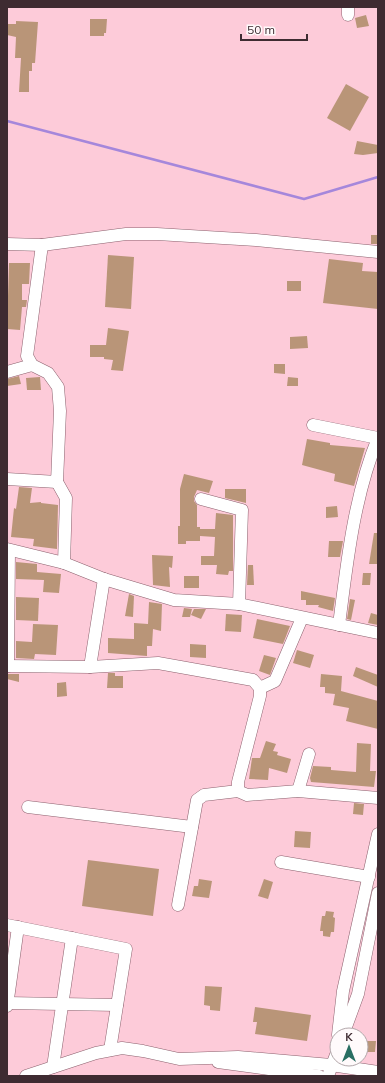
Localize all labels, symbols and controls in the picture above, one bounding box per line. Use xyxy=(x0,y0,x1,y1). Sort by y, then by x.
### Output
scale bar xyxy=(241,16,307,42)
text: 50 m xyxy=(247,22,275,37)
north arrow xyxy=(329,1027,369,1067)
text: K xyxy=(345,1030,353,1044)

